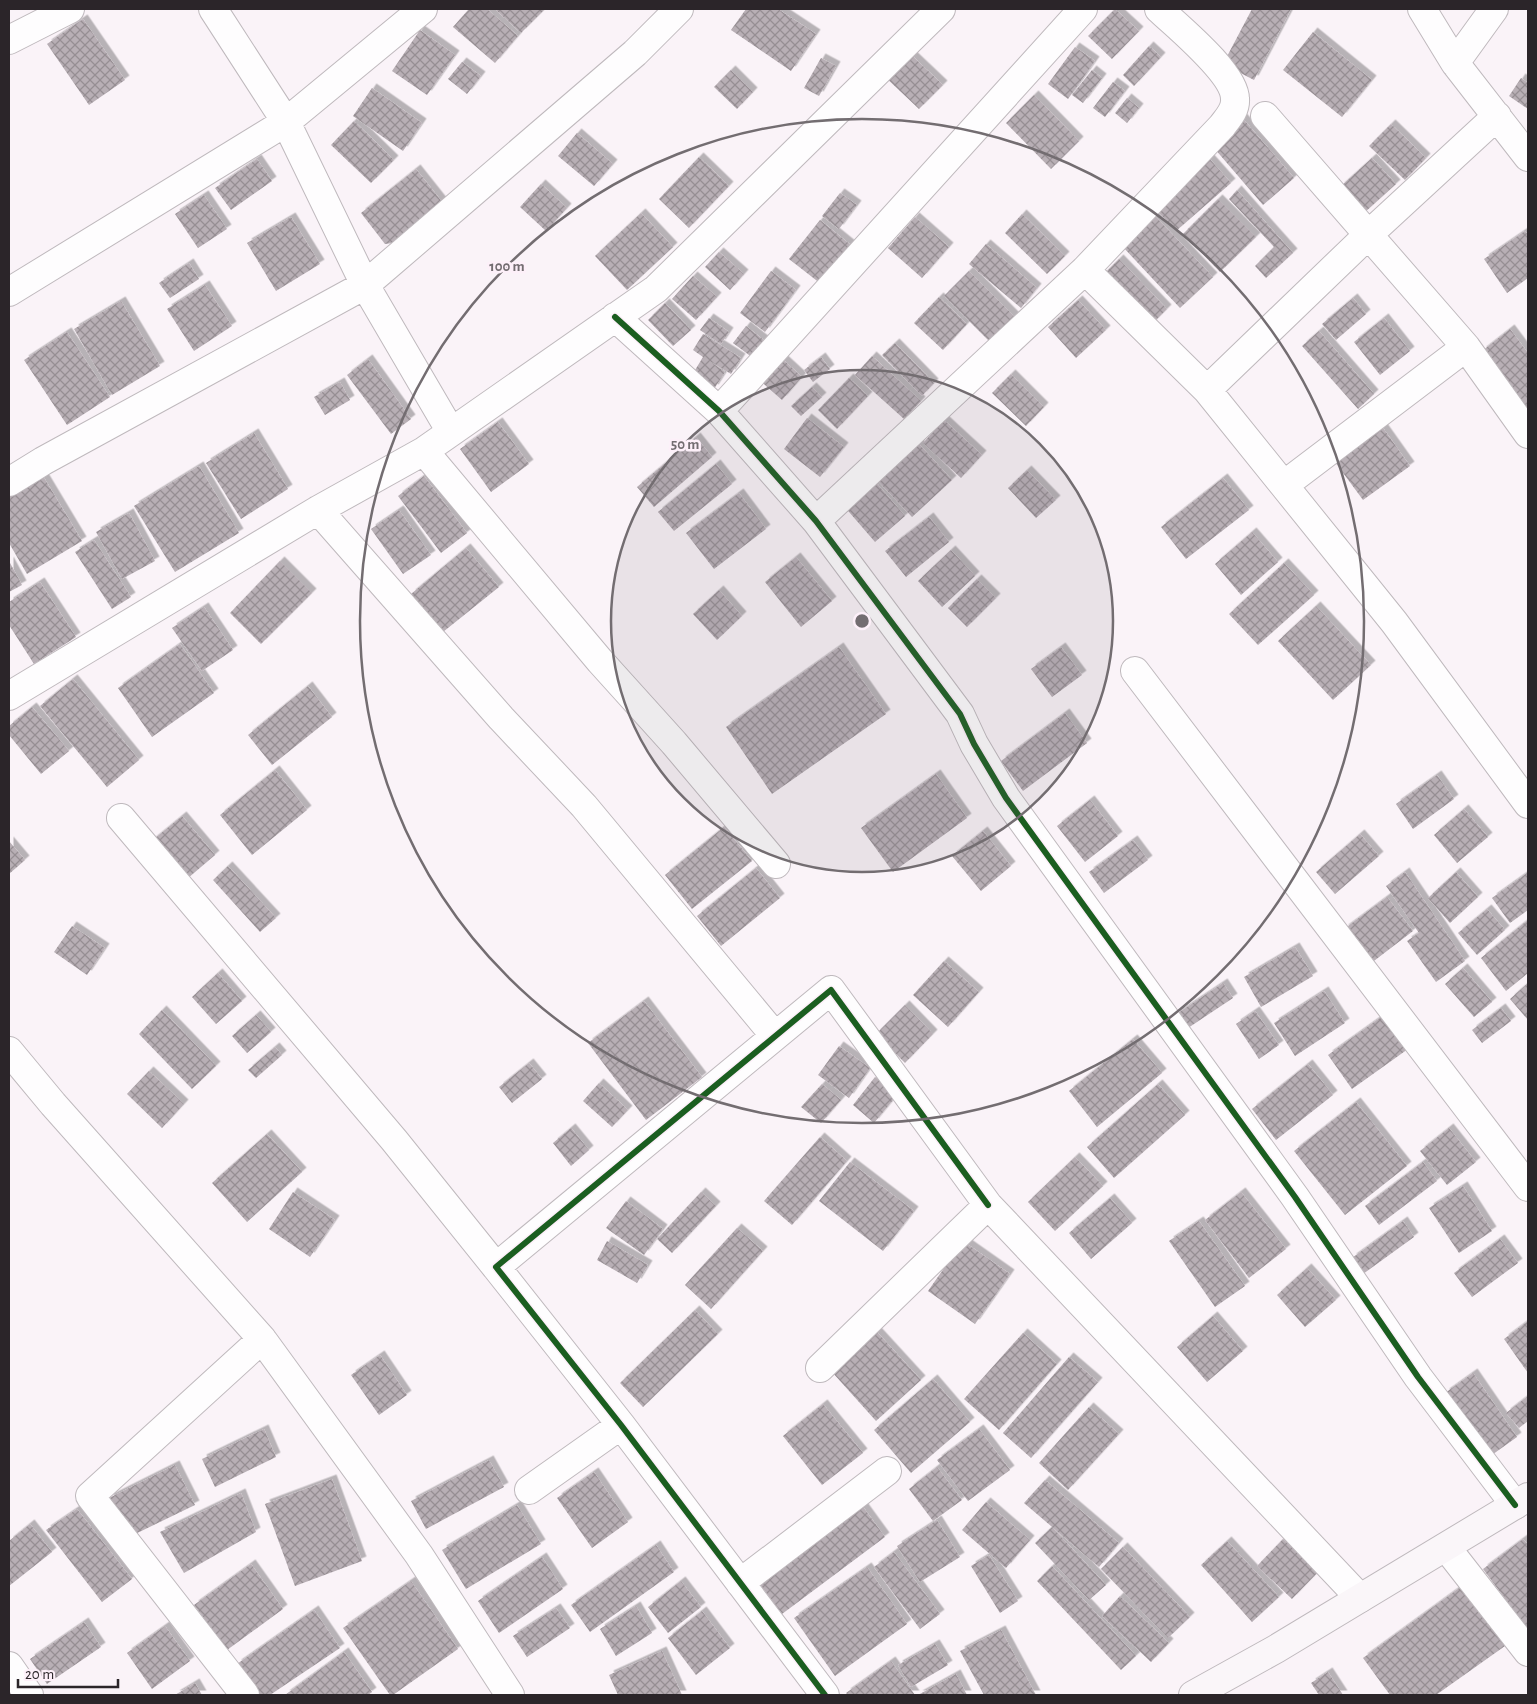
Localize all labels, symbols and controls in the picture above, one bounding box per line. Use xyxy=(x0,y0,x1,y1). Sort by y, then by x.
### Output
text: 100 m xyxy=(489,259,525,274)
text: 50 m xyxy=(671,437,699,452)
centre of rings xyxy=(853,612,871,630)
scale bar xyxy=(18,1656,118,1688)
text: 20 m xyxy=(25,1667,54,1682)

